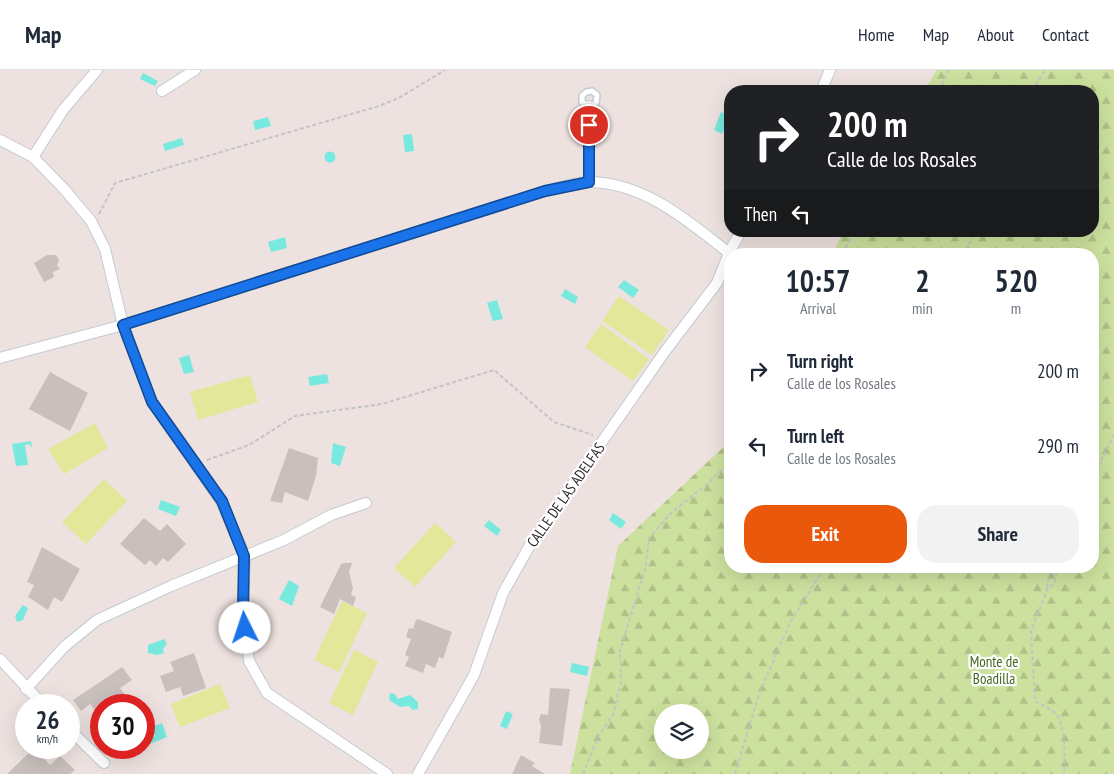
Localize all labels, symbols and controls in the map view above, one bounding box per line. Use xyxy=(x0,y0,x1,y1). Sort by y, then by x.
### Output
text: Map xyxy=(25,19,62,50)
text: Home xyxy=(858,23,895,46)
text: Map xyxy=(923,23,949,46)
text: About xyxy=(977,23,1014,46)
text: Contact xyxy=(1042,23,1089,46)
text: 200 m xyxy=(827,101,908,147)
pin xyxy=(568,104,610,146)
icon: right xyxy=(744,105,809,170)
icon: arrive xyxy=(575,111,603,139)
text: Calle de los Rosales xyxy=(827,145,977,173)
icon: left xyxy=(787,200,815,228)
text: Then xyxy=(744,202,777,226)
text: 10:57 xyxy=(786,261,850,300)
text: 2 xyxy=(915,261,930,300)
text: 520 xyxy=(994,261,1037,300)
text: Arrival xyxy=(800,298,836,318)
text: min xyxy=(912,298,933,318)
text: m xyxy=(1011,298,1021,318)
text: Turn right xyxy=(787,349,853,373)
icon: right xyxy=(744,357,772,385)
text: 200 m xyxy=(1037,359,1079,383)
text: Calle de los Rosales xyxy=(787,373,896,393)
text: Turn left xyxy=(787,424,844,448)
icon: left xyxy=(744,432,772,460)
text: 290 m xyxy=(1037,434,1079,458)
street label: CALLE DE LAS ADELFAS xyxy=(523,439,609,551)
text: Calle de los Rosales xyxy=(787,448,896,468)
button: Exit xyxy=(744,505,907,563)
button: Share xyxy=(917,505,1079,563)
position arrow xyxy=(218,601,270,653)
park label: Monte de Boadilla xyxy=(970,652,1018,688)
speed limit sign: 30 xyxy=(90,694,155,759)
text: 26 xyxy=(36,704,59,736)
map controls xyxy=(654,704,709,759)
button: layers xyxy=(654,704,709,759)
text: km/h xyxy=(37,731,58,746)

